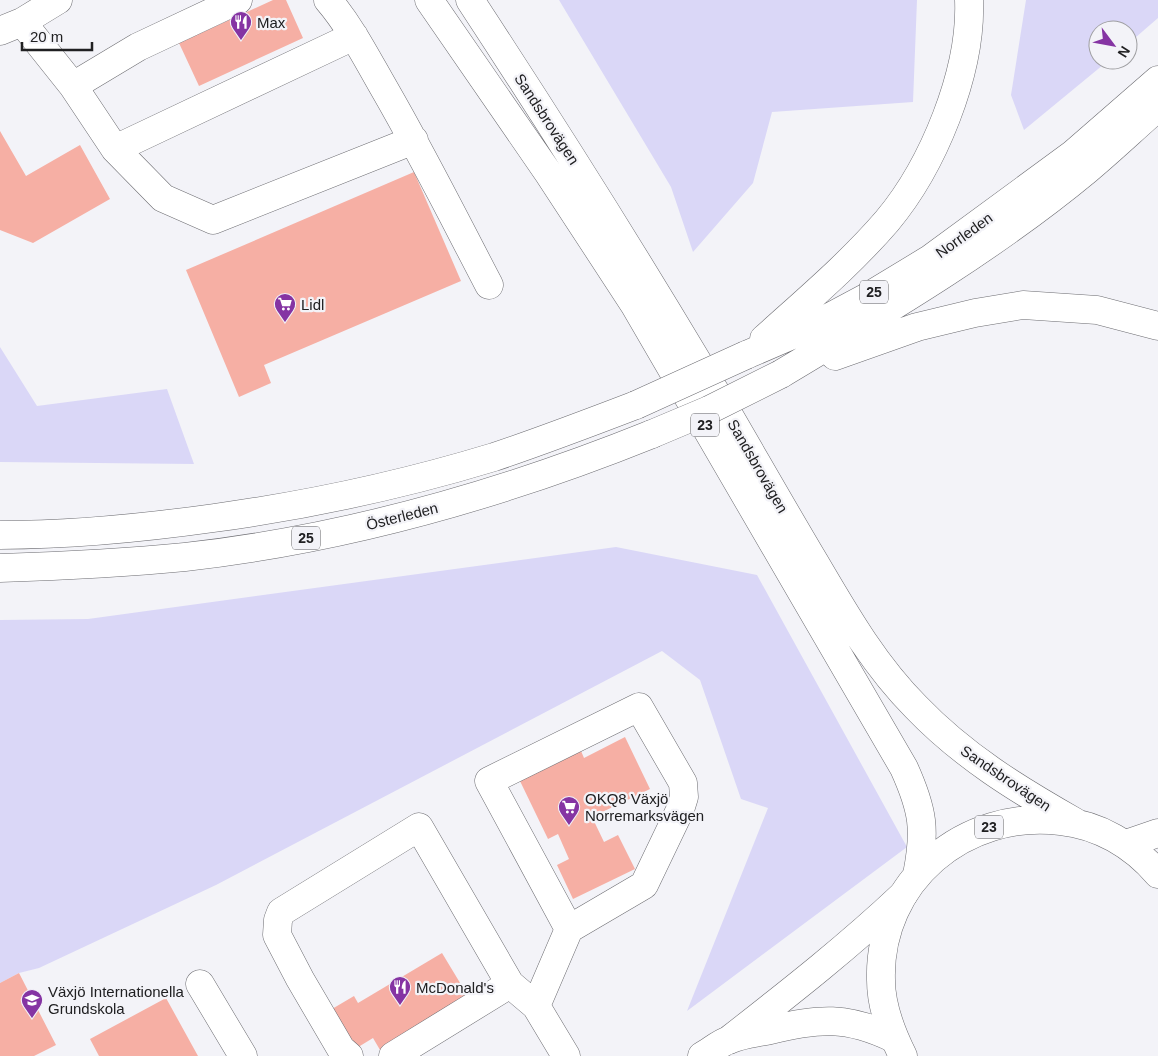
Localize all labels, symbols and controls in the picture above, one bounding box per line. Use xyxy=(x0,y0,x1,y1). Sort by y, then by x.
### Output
restaurant icon: Max xyxy=(229,10,253,41)
place label: Max xyxy=(257,14,286,31)
scale bar xyxy=(22,20,92,52)
north arrow xyxy=(1088,20,1138,70)
text: 20 m xyxy=(30,28,63,45)
text: N xyxy=(1115,43,1133,60)
street label: Sandsbrovägen xyxy=(511,70,583,168)
street label: Norrleden xyxy=(932,209,996,261)
road number: 25 xyxy=(860,280,888,304)
supermarket icon: Lidl xyxy=(273,292,297,323)
place label: Lidl xyxy=(301,296,324,313)
road number: 23 xyxy=(691,414,719,436)
street label: Sandsbrovägen xyxy=(724,416,792,516)
street label: Österleden xyxy=(364,499,440,533)
road number: 25 xyxy=(292,526,320,550)
street label: Sandsbrovägen xyxy=(958,742,1054,814)
place label: OKQ8 Växjö Norremarksvägen xyxy=(585,790,704,824)
supermarket icon: OKQ8 Växjö Norremarksvägen xyxy=(557,795,581,826)
road number: 23 xyxy=(975,816,1003,839)
restaurant icon: McDonald's xyxy=(388,975,412,1006)
place label: McDonald's xyxy=(416,979,494,996)
place label: Växjö Internationella Grundskola xyxy=(48,983,185,1017)
school or university icon: Växjö Internationella Grundskola xyxy=(20,988,44,1019)

